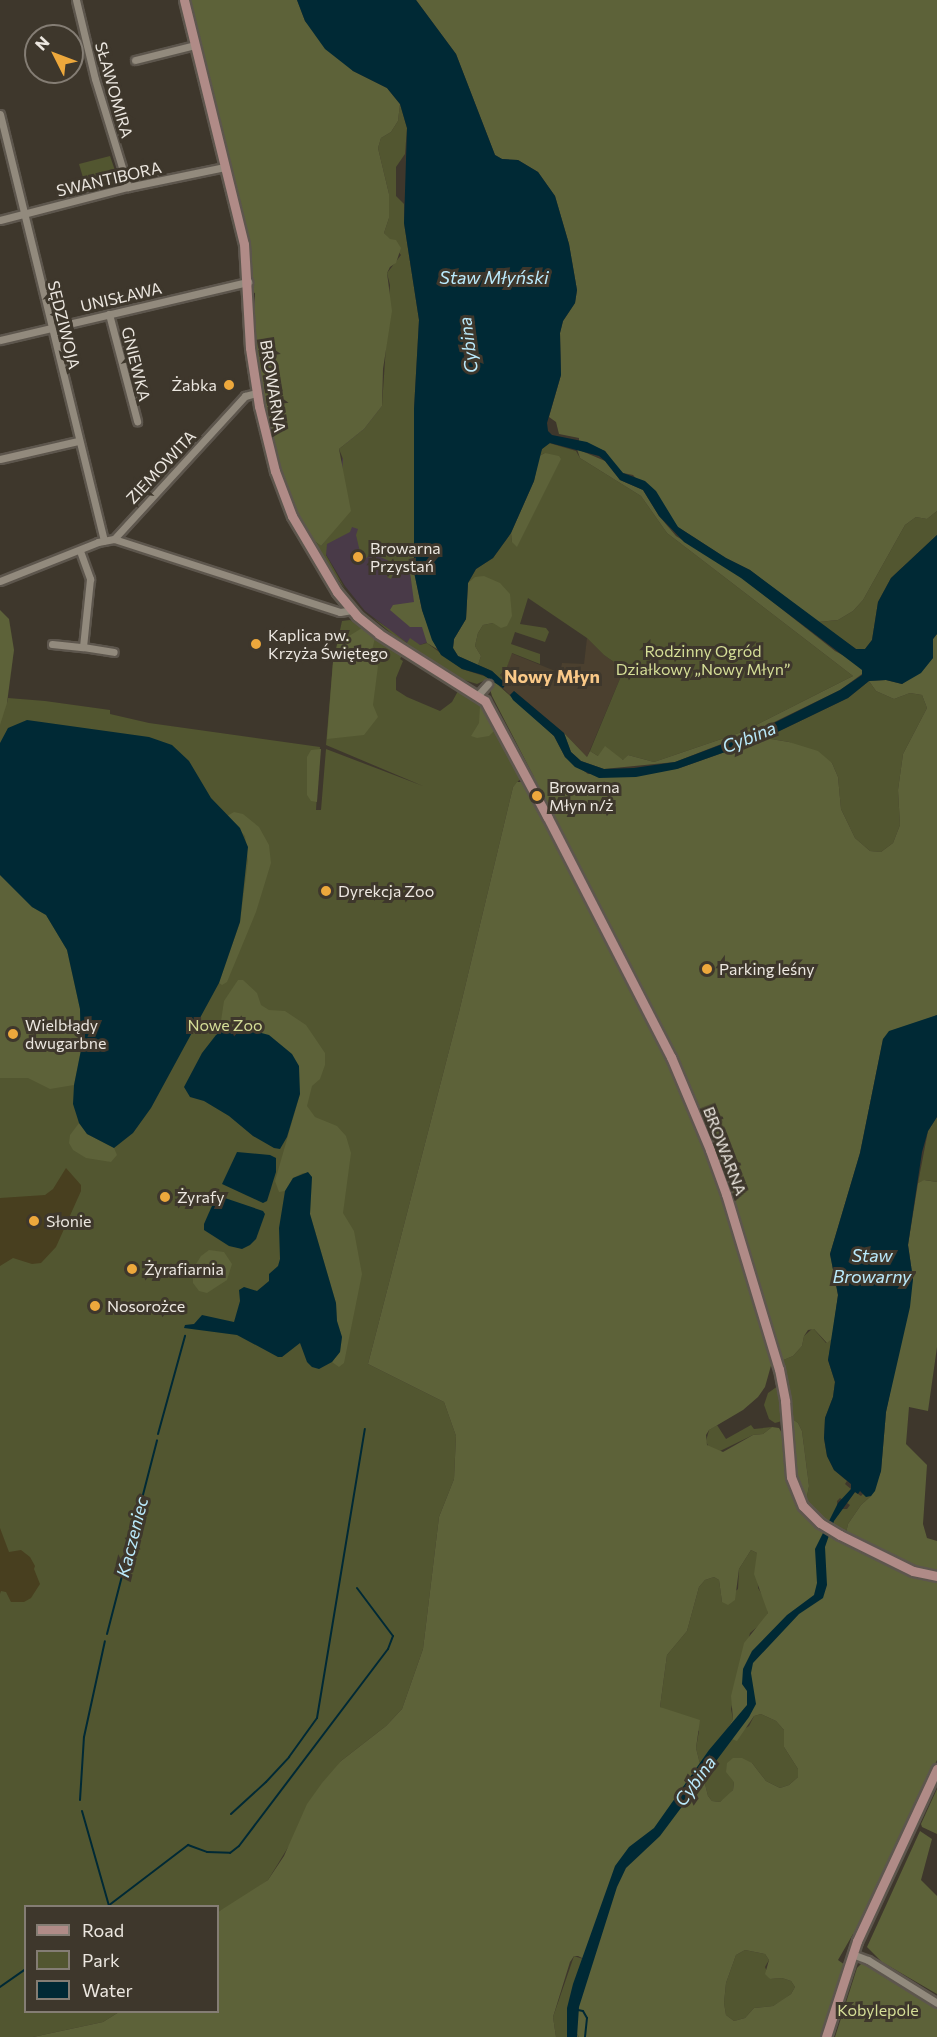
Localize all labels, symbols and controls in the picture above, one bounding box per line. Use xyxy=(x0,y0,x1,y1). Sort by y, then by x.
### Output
north arrow xyxy=(24,24,84,84)
text: N xyxy=(31,32,53,54)
street label: SŁAWOMIRA xyxy=(91,40,137,140)
street label: SWANTIBORA xyxy=(55,158,163,200)
water label: Staw Młyński xyxy=(439,266,549,288)
street label: UNISŁAWA xyxy=(78,278,164,316)
street label: SĘDZIWOJA xyxy=(44,279,84,371)
water label: Cybina xyxy=(454,316,482,374)
street label: GNIEWKA xyxy=(118,325,154,403)
street label: BROWARNA xyxy=(256,338,290,434)
place label: Żabka xyxy=(171,375,217,395)
marker: Żabka xyxy=(222,378,236,392)
street label: ZIEMOWITA xyxy=(122,426,200,508)
place label: Browarna Przystań xyxy=(370,538,441,576)
marker: Browarna Przystań xyxy=(351,550,365,564)
place label: Kaplica pw. Krzyża Świętego xyxy=(268,625,388,663)
marker: Kaplica pw. Krzyża Świętego xyxy=(249,637,263,651)
park label: Rodzinny Ogród Działkowy „Nowy Młyn” xyxy=(616,641,790,679)
district label: Nowy Młyn xyxy=(504,665,600,687)
water label: Cybina xyxy=(719,716,779,758)
place label: Browarna Młyn n/ż xyxy=(549,777,620,815)
marker: Browarna Młyn n/ż xyxy=(530,789,544,803)
place label: Dyrekcja Zoo xyxy=(338,881,434,901)
marker: Dyrekcja Zoo xyxy=(319,884,333,898)
place label: Parking leśny xyxy=(719,959,815,979)
marker: Parking leśny xyxy=(700,962,714,976)
place label: Wielbłądy dwugarbne xyxy=(25,1015,106,1053)
park label: Nowe Zoo xyxy=(187,1015,263,1035)
marker: Wielbłądy dwugarbne xyxy=(6,1027,20,1041)
street label: BROWARNA xyxy=(699,1104,751,1198)
place label: Żyrafy xyxy=(177,1187,225,1207)
marker: Żyrafy xyxy=(158,1190,172,1204)
place label: Słonie xyxy=(46,1211,91,1231)
marker: Słonie xyxy=(27,1214,41,1228)
water label: Staw Browarny xyxy=(833,1245,911,1288)
place label: Żyrafiarnia xyxy=(144,1259,224,1279)
marker: Żyrafiarnia xyxy=(125,1262,139,1276)
place label: Nosorożce xyxy=(107,1296,185,1316)
marker: Nosorożce xyxy=(88,1299,102,1313)
water label: Kaczeniec xyxy=(112,1495,152,1579)
water label: Cybina xyxy=(670,1752,720,1810)
legend xyxy=(24,1905,219,2013)
text: Road xyxy=(82,1919,124,1941)
text: Park xyxy=(82,1949,120,1971)
text: Water xyxy=(82,1979,133,2001)
park label: Kobylepole xyxy=(837,2000,919,2020)

